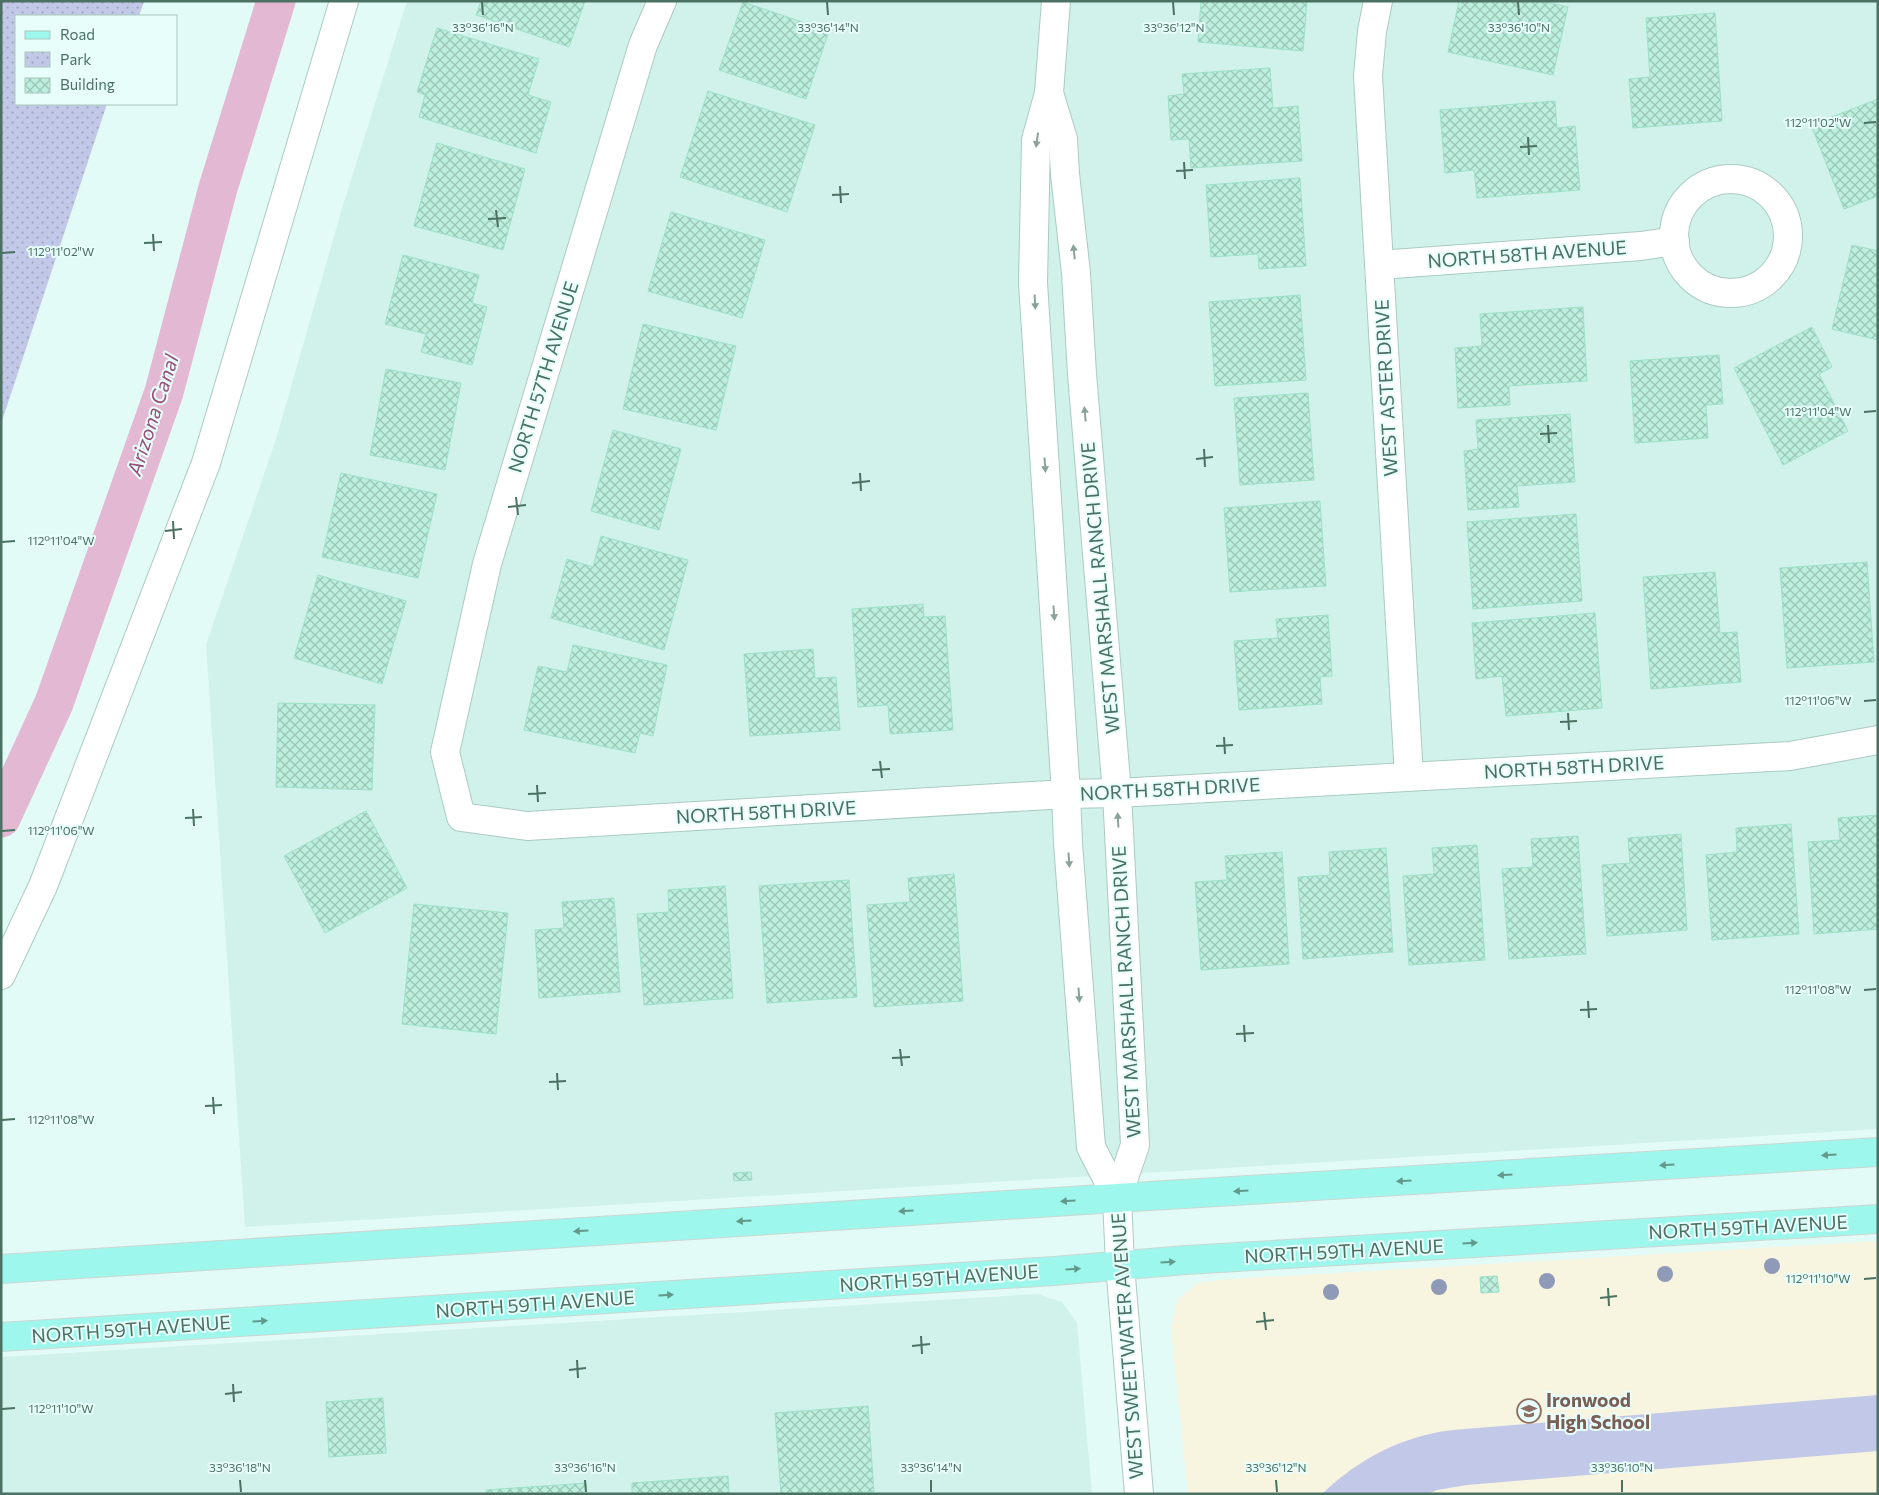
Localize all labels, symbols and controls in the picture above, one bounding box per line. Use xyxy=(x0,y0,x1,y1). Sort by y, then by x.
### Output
legend xyxy=(15,15,178,105)
text: 33°36'16"N xyxy=(452,20,514,34)
text: 33°36'14"N xyxy=(797,20,859,34)
text: 33°36'12"N xyxy=(1143,20,1205,34)
text: 33°36'10"N xyxy=(1488,20,1550,34)
text: Road xyxy=(60,25,95,43)
text: Park xyxy=(60,50,91,68)
text: Building xyxy=(60,75,115,93)
text: 112°11'02"W xyxy=(1785,115,1851,129)
one-way arrow xyxy=(1033,132,1041,148)
street label: NORTH 58TH AVENUE xyxy=(1427,235,1627,272)
one-way arrow xyxy=(1070,243,1078,259)
text: 112°11'02"W xyxy=(28,244,94,258)
street label: NORTH 57TH AVENUE xyxy=(502,278,583,475)
one-way arrow xyxy=(1031,295,1039,311)
street label: WEST ASTER DRIVE xyxy=(1369,299,1402,477)
water label: Arizona Canal xyxy=(121,350,183,479)
text: 112°11'04"W xyxy=(1784,404,1852,418)
one-way arrow xyxy=(1081,405,1089,421)
street label: WEST MARSHALL RANCH DRIVE xyxy=(1075,441,1124,735)
one-way arrow xyxy=(1041,457,1049,473)
text: 112°11'04"W xyxy=(27,533,95,547)
one-way arrow xyxy=(1051,606,1059,622)
text: 112°11'06"W xyxy=(1784,693,1852,707)
street label: NORTH 58TH DRIVE xyxy=(1483,750,1665,783)
street label: NORTH 58TH DRIVE xyxy=(1079,772,1261,805)
street label: NORTH 58TH DRIVE xyxy=(675,795,857,828)
one-way arrow xyxy=(1114,811,1122,827)
text: 112°11'06"W xyxy=(27,823,95,837)
street label: WEST MARSHALL RANCH DRIVE xyxy=(1106,845,1145,1139)
one-way arrow xyxy=(1065,852,1073,868)
text: 112°11'08"W xyxy=(1784,982,1852,996)
one-way arrow xyxy=(1075,987,1083,1003)
text: 112°11'08"W xyxy=(27,1112,95,1126)
one-way arrow xyxy=(1821,1152,1837,1160)
one-way arrow xyxy=(1659,1162,1675,1170)
one-way arrow xyxy=(1496,1171,1512,1179)
one-way arrow xyxy=(1395,1178,1411,1186)
one-way arrow xyxy=(1233,1187,1249,1195)
one-way arrow xyxy=(1060,1197,1076,1205)
one-way arrow xyxy=(898,1207,914,1215)
street label: NORTH 59TH AVENUE xyxy=(1648,1210,1848,1243)
street label: WEST SWEETWATER AVENUE xyxy=(1106,1212,1147,1480)
one-way arrow xyxy=(735,1217,751,1225)
one-way arrow xyxy=(573,1228,589,1236)
street label: NORTH 59TH AVENUE xyxy=(1244,1234,1444,1267)
one-way arrow xyxy=(1462,1239,1478,1247)
one-way arrow xyxy=(1160,1257,1176,1265)
street label: NORTH 59TH AVENUE xyxy=(839,1259,1039,1296)
one-way arrow xyxy=(1066,1265,1082,1273)
text: 112°11'10"W xyxy=(1786,1271,1851,1285)
street label: NORTH 59TH AVENUE xyxy=(435,1285,635,1322)
one-way arrow xyxy=(658,1291,674,1299)
street label: NORTH 59TH AVENUE xyxy=(31,1310,231,1347)
one-way arrow xyxy=(252,1317,268,1325)
place label: Ironwood High School xyxy=(1546,1388,1650,1433)
school or university icon: Ironwood High School xyxy=(1516,1398,1542,1424)
text: 112°11'10"W xyxy=(29,1401,94,1415)
text: 33°36'18"N xyxy=(209,1460,271,1474)
text: 33°36'16"N xyxy=(554,1460,616,1474)
text: 33°36'14"N xyxy=(900,1460,962,1474)
text: 33°36'12"N xyxy=(1245,1460,1307,1474)
text: 33°36'10"N xyxy=(1591,1460,1653,1474)

